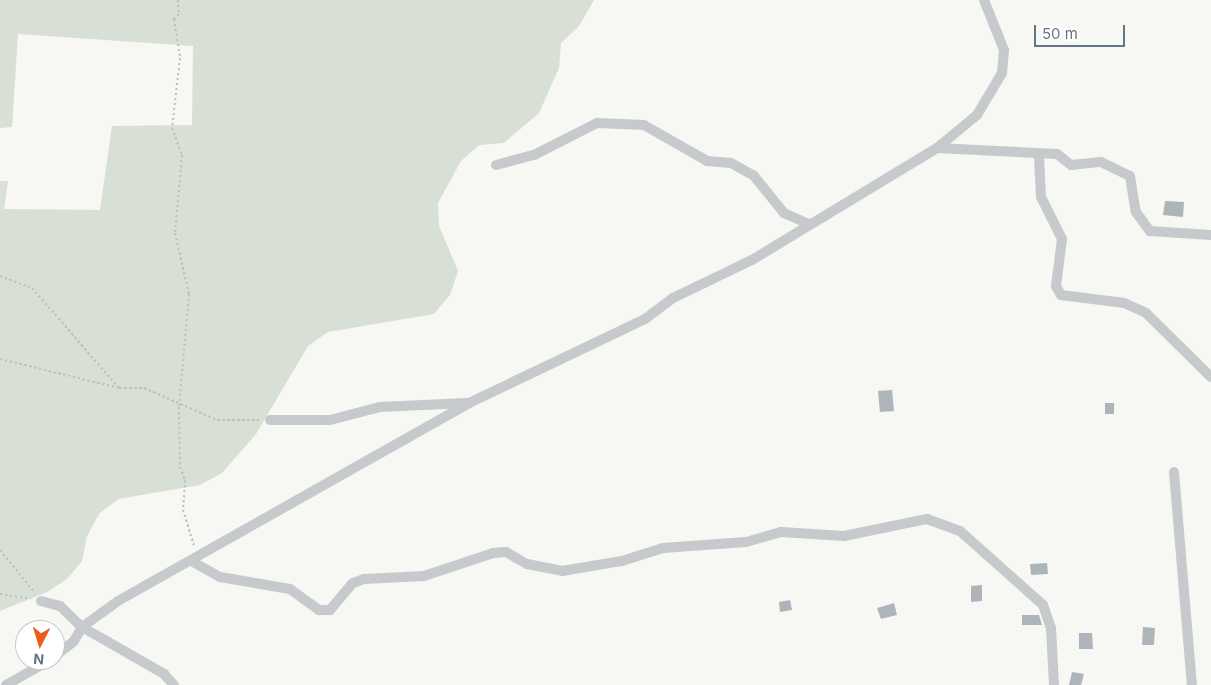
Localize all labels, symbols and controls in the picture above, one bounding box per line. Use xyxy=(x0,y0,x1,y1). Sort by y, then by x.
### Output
scale bar xyxy=(1036,15,1127,47)
text: 50 m xyxy=(1042,24,1078,43)
north arrow xyxy=(15,620,65,670)
text: N xyxy=(33,651,45,668)

